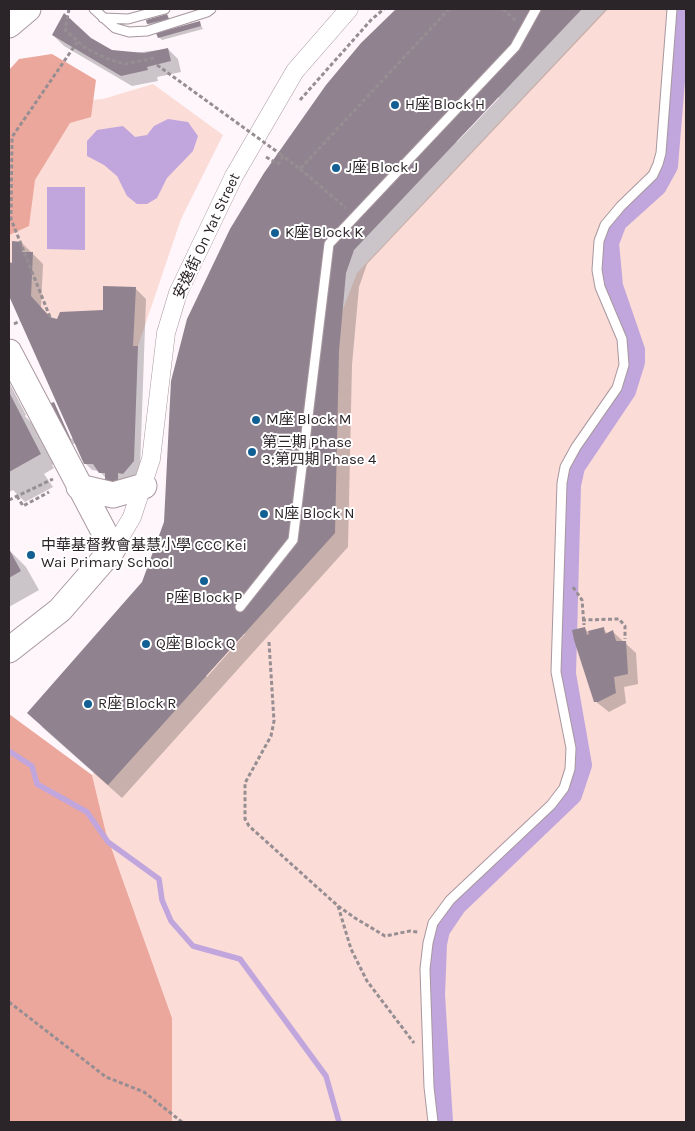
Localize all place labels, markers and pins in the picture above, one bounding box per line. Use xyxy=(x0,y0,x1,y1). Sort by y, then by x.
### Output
place label: H座 Block H xyxy=(405,96,485,114)
marker: H座 Block H xyxy=(389,99,401,111)
place label: J座 Block J xyxy=(346,159,418,177)
marker: J座 Block J xyxy=(330,162,342,174)
place label: K座 Block K xyxy=(285,224,363,242)
marker: K座 Block K xyxy=(269,227,281,239)
place label: M座 Block M xyxy=(266,411,351,429)
marker: M座 Block M xyxy=(250,414,262,426)
place label: 第三期 Phase 3;第四期 Phase 4 xyxy=(262,434,376,469)
marker: 第三期 Phase 3;第四期 Phase 4 xyxy=(246,446,258,458)
place label: N座 Block N xyxy=(274,505,355,523)
marker: N座 Block N xyxy=(258,508,270,520)
place label: 中華基督教會基慧小學 CCC Kei Wai Primary School xyxy=(41,537,247,572)
marker: 中華基督教會基慧小學 CCC Kei Wai Primary School xyxy=(25,549,37,561)
marker: P座 Block P xyxy=(198,575,210,587)
place label: P座 Block P xyxy=(166,589,242,607)
place label: Q座 Block Q xyxy=(156,635,236,653)
marker: Q座 Block Q xyxy=(140,638,152,650)
place label: R座 Block R xyxy=(98,695,176,713)
marker: R座 Block R xyxy=(82,698,94,710)

